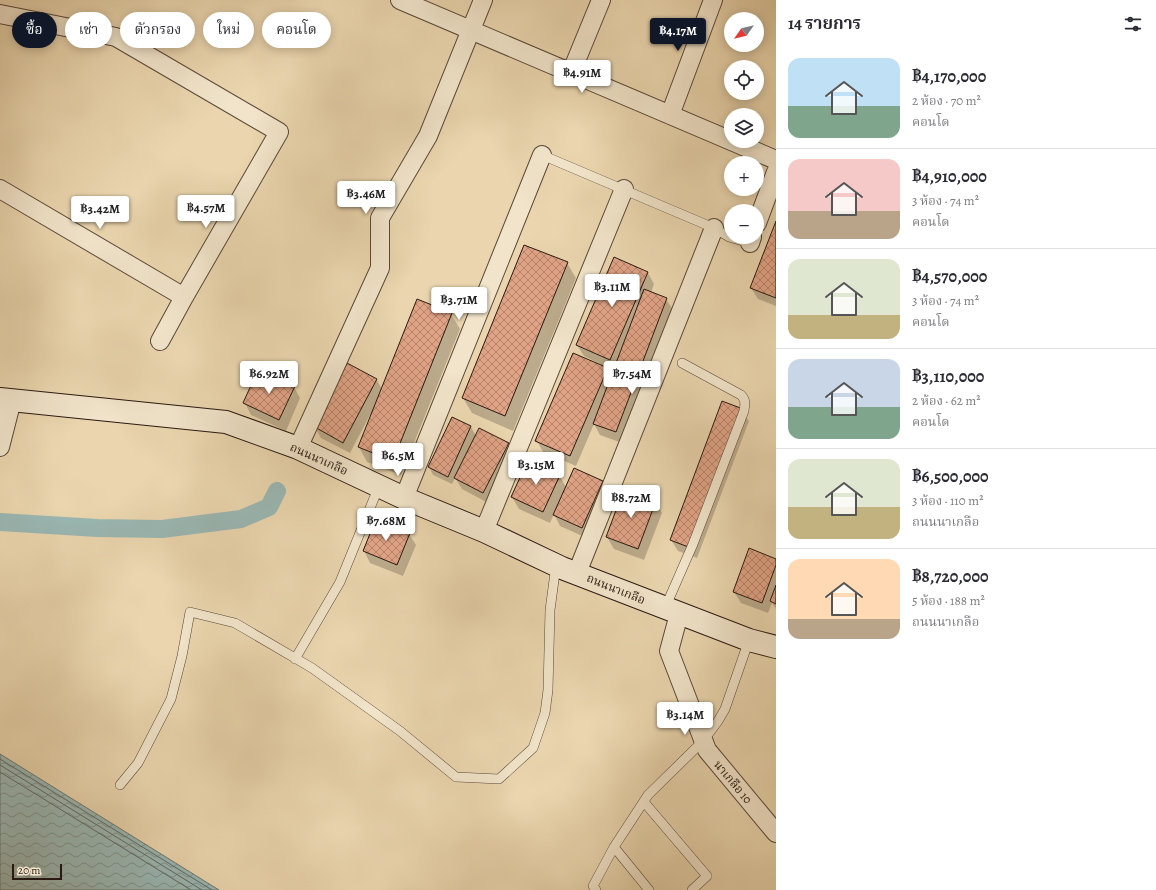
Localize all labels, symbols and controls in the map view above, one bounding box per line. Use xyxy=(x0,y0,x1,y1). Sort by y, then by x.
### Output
chip: ซื้อ xyxy=(12,12,57,48)
chip: เช่า xyxy=(65,12,112,48)
chip: ตัวกรอง xyxy=(120,12,195,48)
chip: ใหม่ xyxy=(203,12,254,48)
chip: คอนโด xyxy=(262,12,331,48)
north arrow xyxy=(724,12,764,52)
map controls xyxy=(724,12,764,244)
text: 14 รายการ xyxy=(788,12,861,35)
icon: filters xyxy=(1122,13,1144,35)
pin: ฿4.17M xyxy=(645,18,711,52)
text: ฿4.17M xyxy=(659,22,697,39)
pin: ฿4.91M xyxy=(549,60,615,94)
button: locate xyxy=(724,60,764,100)
text: ฿4.91M xyxy=(563,64,601,81)
text: ฿4,170,000 xyxy=(912,65,986,88)
icon: home xyxy=(820,74,868,122)
text: 2 ห้อง · 70 m² xyxy=(912,92,981,109)
button: layers xyxy=(724,108,764,148)
text: คอนโด xyxy=(912,113,950,130)
button: + xyxy=(724,156,764,196)
text: ฿4,910,000 xyxy=(912,165,987,188)
icon: home xyxy=(820,175,868,223)
pin: ฿3.46M xyxy=(333,181,399,215)
text: ฿3.46M xyxy=(346,185,386,202)
text: 3 ห้อง · 74 m² xyxy=(912,192,979,209)
pin: ฿4.57M xyxy=(173,195,239,229)
pin: ฿3.42M xyxy=(67,196,133,230)
text: ฿4.57M xyxy=(187,199,226,216)
text: ฿3.42M xyxy=(80,200,120,217)
button: − xyxy=(724,204,764,244)
text: คอนโด xyxy=(912,213,950,230)
text: ฿4,570,000 xyxy=(912,265,987,288)
pin: ฿3.11M xyxy=(579,274,645,308)
icon: home xyxy=(820,275,868,323)
text: ฿3.11M xyxy=(594,278,630,295)
pin: ฿3.71M xyxy=(426,287,492,321)
text: ฿3.71M xyxy=(440,291,478,308)
text: 3 ห้อง · 74 m² xyxy=(912,292,979,309)
text: คอนโด xyxy=(912,313,950,330)
pin: ฿6.92M xyxy=(236,361,302,395)
pin: ฿7.54M xyxy=(599,361,665,395)
text: ฿6.92M xyxy=(249,365,289,382)
text: ฿7.54M xyxy=(613,365,652,382)
text: ฿3,110,000 xyxy=(912,365,984,388)
icon: home xyxy=(820,375,868,423)
text: 2 ห้อง · 62 m² xyxy=(912,392,981,409)
text: คอนโด xyxy=(912,413,950,430)
street label: ถนนนาเกลือ xyxy=(287,439,351,479)
pin: ฿6.5M xyxy=(370,443,426,477)
text: ฿6.5M xyxy=(381,447,415,464)
pin: ฿3.15M xyxy=(503,452,569,486)
text: ฿3.15M xyxy=(517,456,555,473)
text: ฿6,500,000 xyxy=(912,465,989,488)
icon: home xyxy=(820,475,868,523)
pin: ฿8.72M xyxy=(598,485,664,519)
text: ฿8.72M xyxy=(611,489,651,506)
text: 3 ห้อง · 110 m² xyxy=(912,492,983,509)
pin: ฿7.68M xyxy=(353,508,419,542)
text: ฿7.68M xyxy=(366,512,406,529)
text: ถนนนาเกลือ xyxy=(912,513,979,530)
text: ฿8,720,000 xyxy=(912,565,988,588)
street label: ถนนนาเกลือ xyxy=(584,570,648,608)
icon: home xyxy=(820,575,868,623)
text: 5 ห้อง · 188 m² xyxy=(912,592,985,609)
text: ถนนนาเกลือ xyxy=(912,613,979,630)
pin: ฿3.14M xyxy=(652,702,718,736)
text: ฿3.14M xyxy=(666,706,704,723)
street label: นาเกลือ 10 xyxy=(710,757,756,807)
scale bar xyxy=(12,862,62,881)
text: 20 m xyxy=(18,863,40,878)

